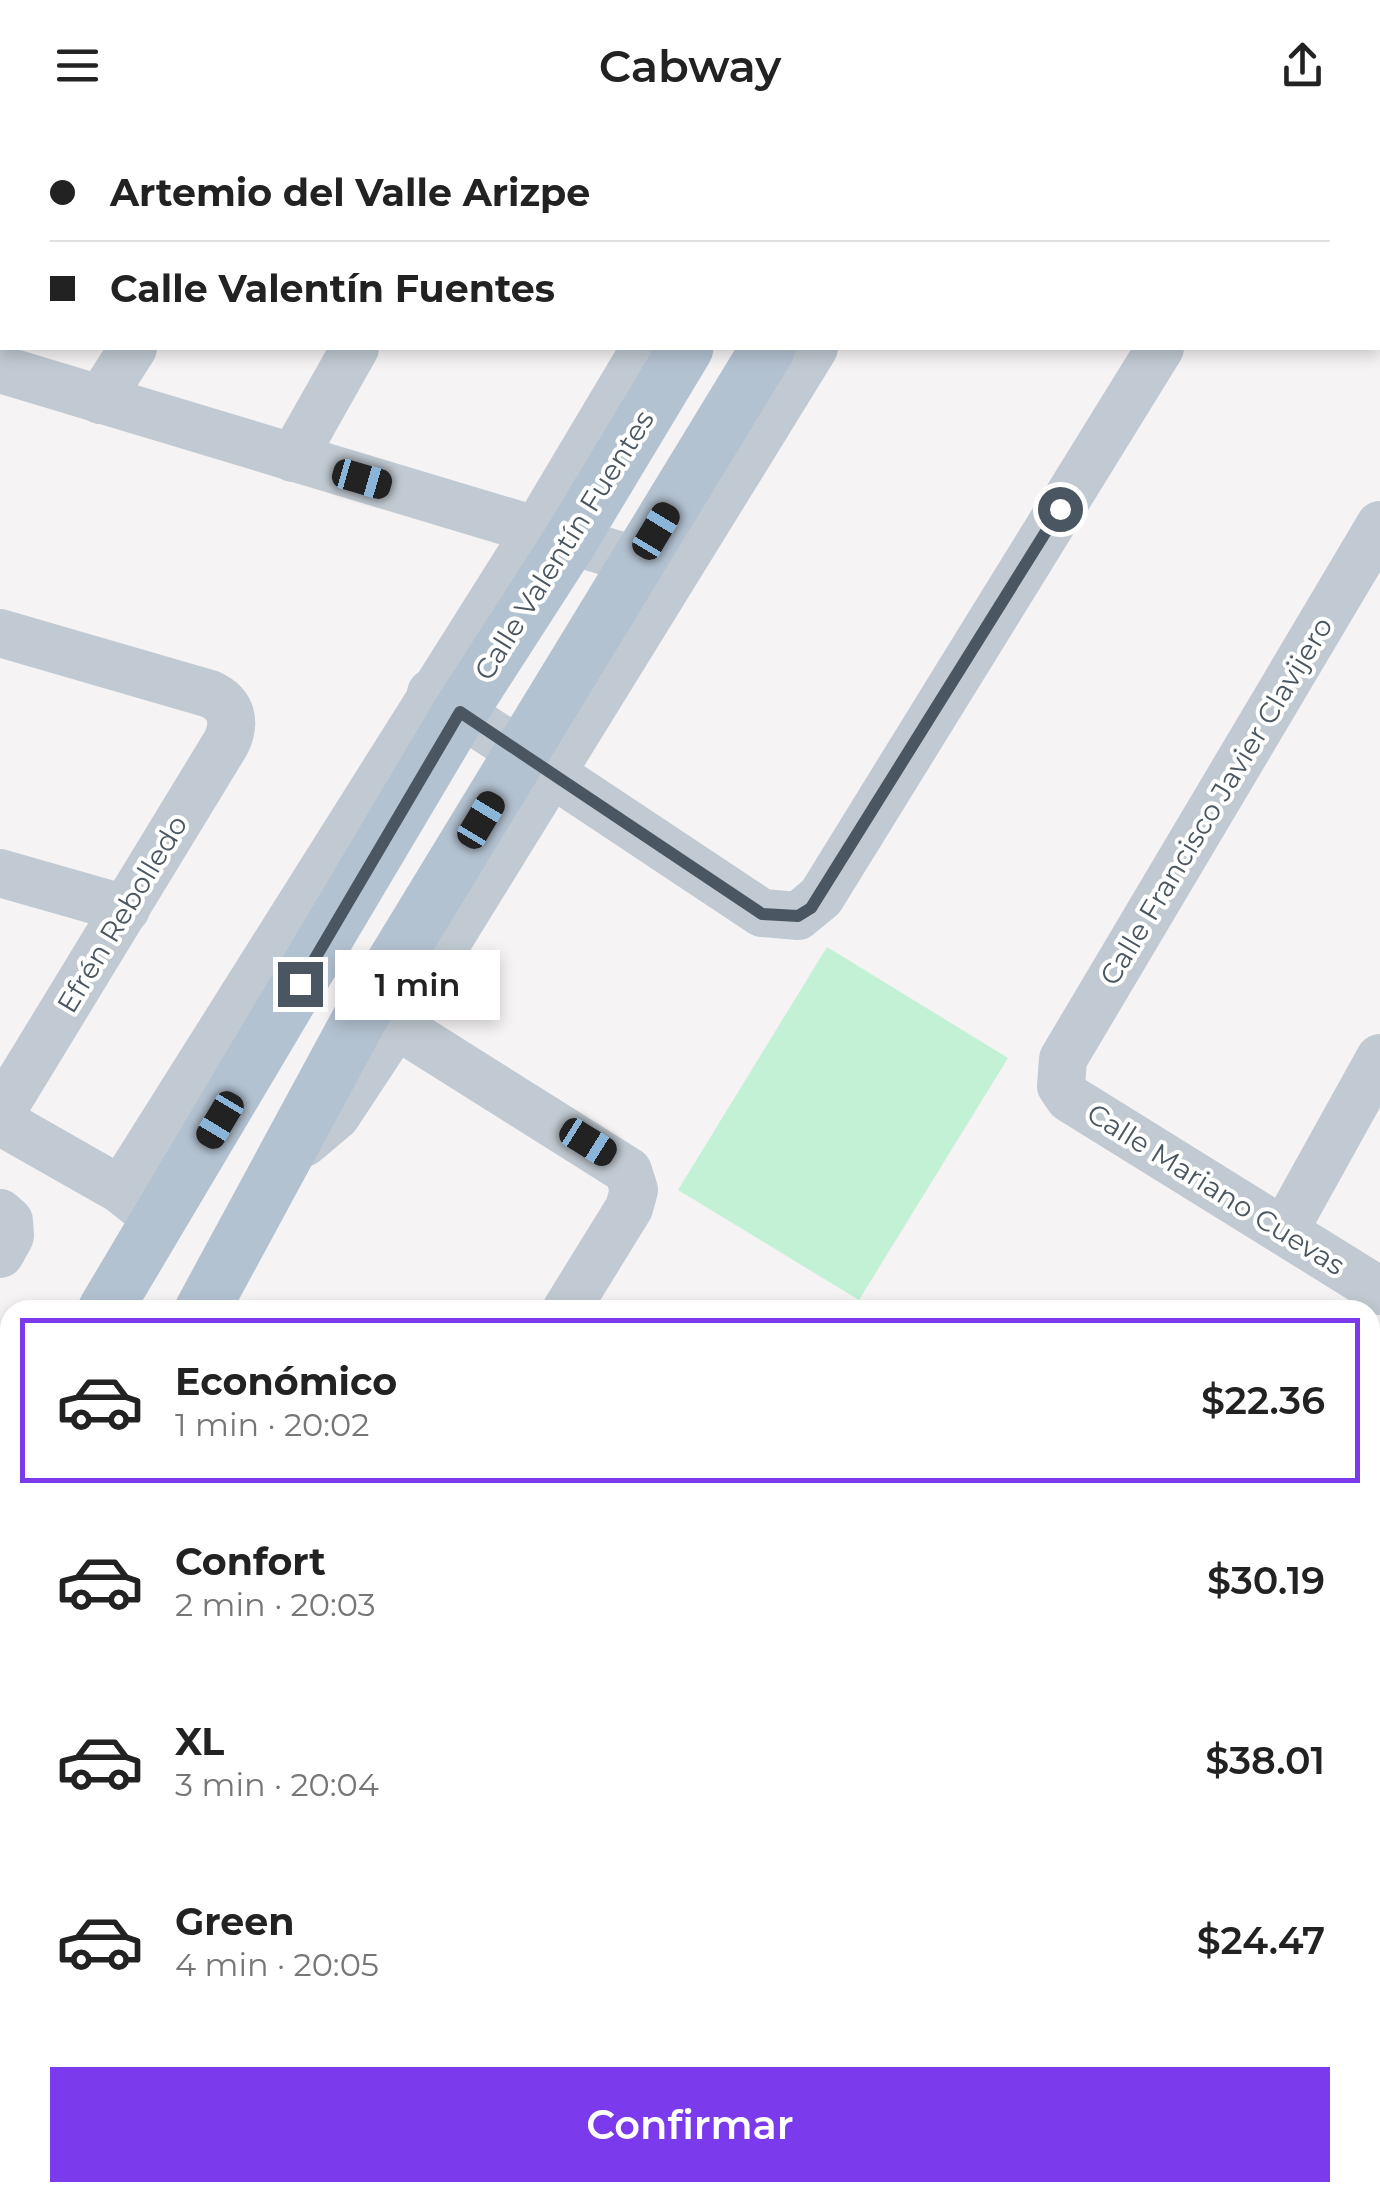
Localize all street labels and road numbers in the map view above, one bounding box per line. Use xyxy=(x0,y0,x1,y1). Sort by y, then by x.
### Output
street label: Calle Valentín Fuentes xyxy=(467,404,661,686)
street label: Calle Francisco Javier Clavijero xyxy=(1092,611,1340,991)
street label: Efrén Rebolledo xyxy=(50,809,194,1019)
street label: Calle Mariano Cuevas xyxy=(1081,1096,1351,1282)

